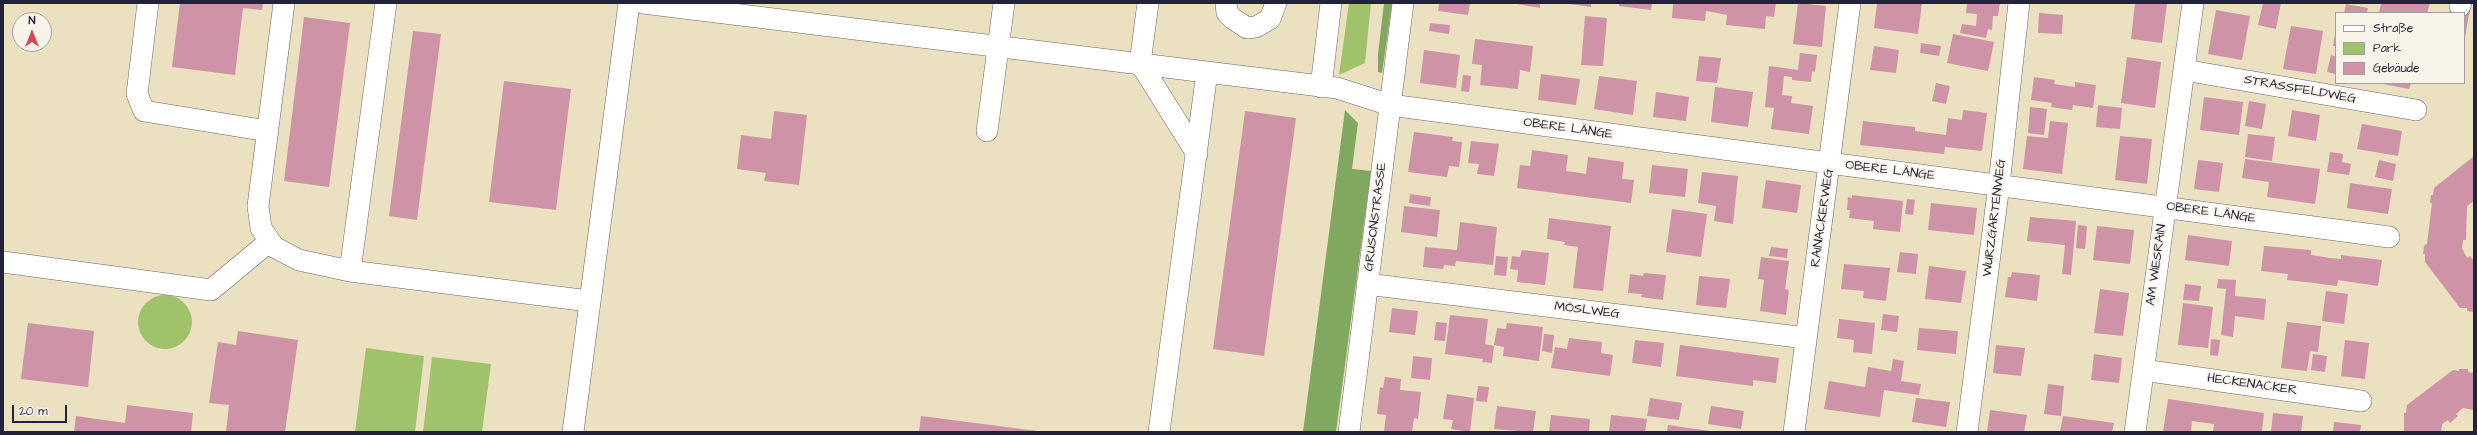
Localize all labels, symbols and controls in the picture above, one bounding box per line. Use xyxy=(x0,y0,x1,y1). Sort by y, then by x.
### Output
north arrow xyxy=(12,12,52,52)
legend xyxy=(2335,12,2465,84)
text: N xyxy=(29,13,35,28)
text: Straße xyxy=(2373,20,2413,37)
text: Park xyxy=(2373,40,2401,57)
text: Gebäude xyxy=(2373,60,2419,77)
street label: STRASSFELDWEG xyxy=(2243,72,2357,108)
street label: OBERE LÄNGE xyxy=(1522,115,1614,143)
street label: OBERE LÄNGE xyxy=(1844,158,1936,184)
street label: WURZGARTENWEG xyxy=(1980,158,2010,278)
street label: GRUSONSTRASSE xyxy=(1362,162,1390,272)
street label: RAINACKERWEG xyxy=(1808,168,1838,268)
street label: OBERE LÄNGE xyxy=(2165,199,2257,227)
street label: AM WIESRAIN xyxy=(2144,223,2170,307)
street label: MÖSLWEG xyxy=(1553,299,1621,323)
street label: HECKENACKER xyxy=(2206,371,2298,399)
scale bar xyxy=(14,397,69,423)
text: 20 m xyxy=(19,403,48,420)

